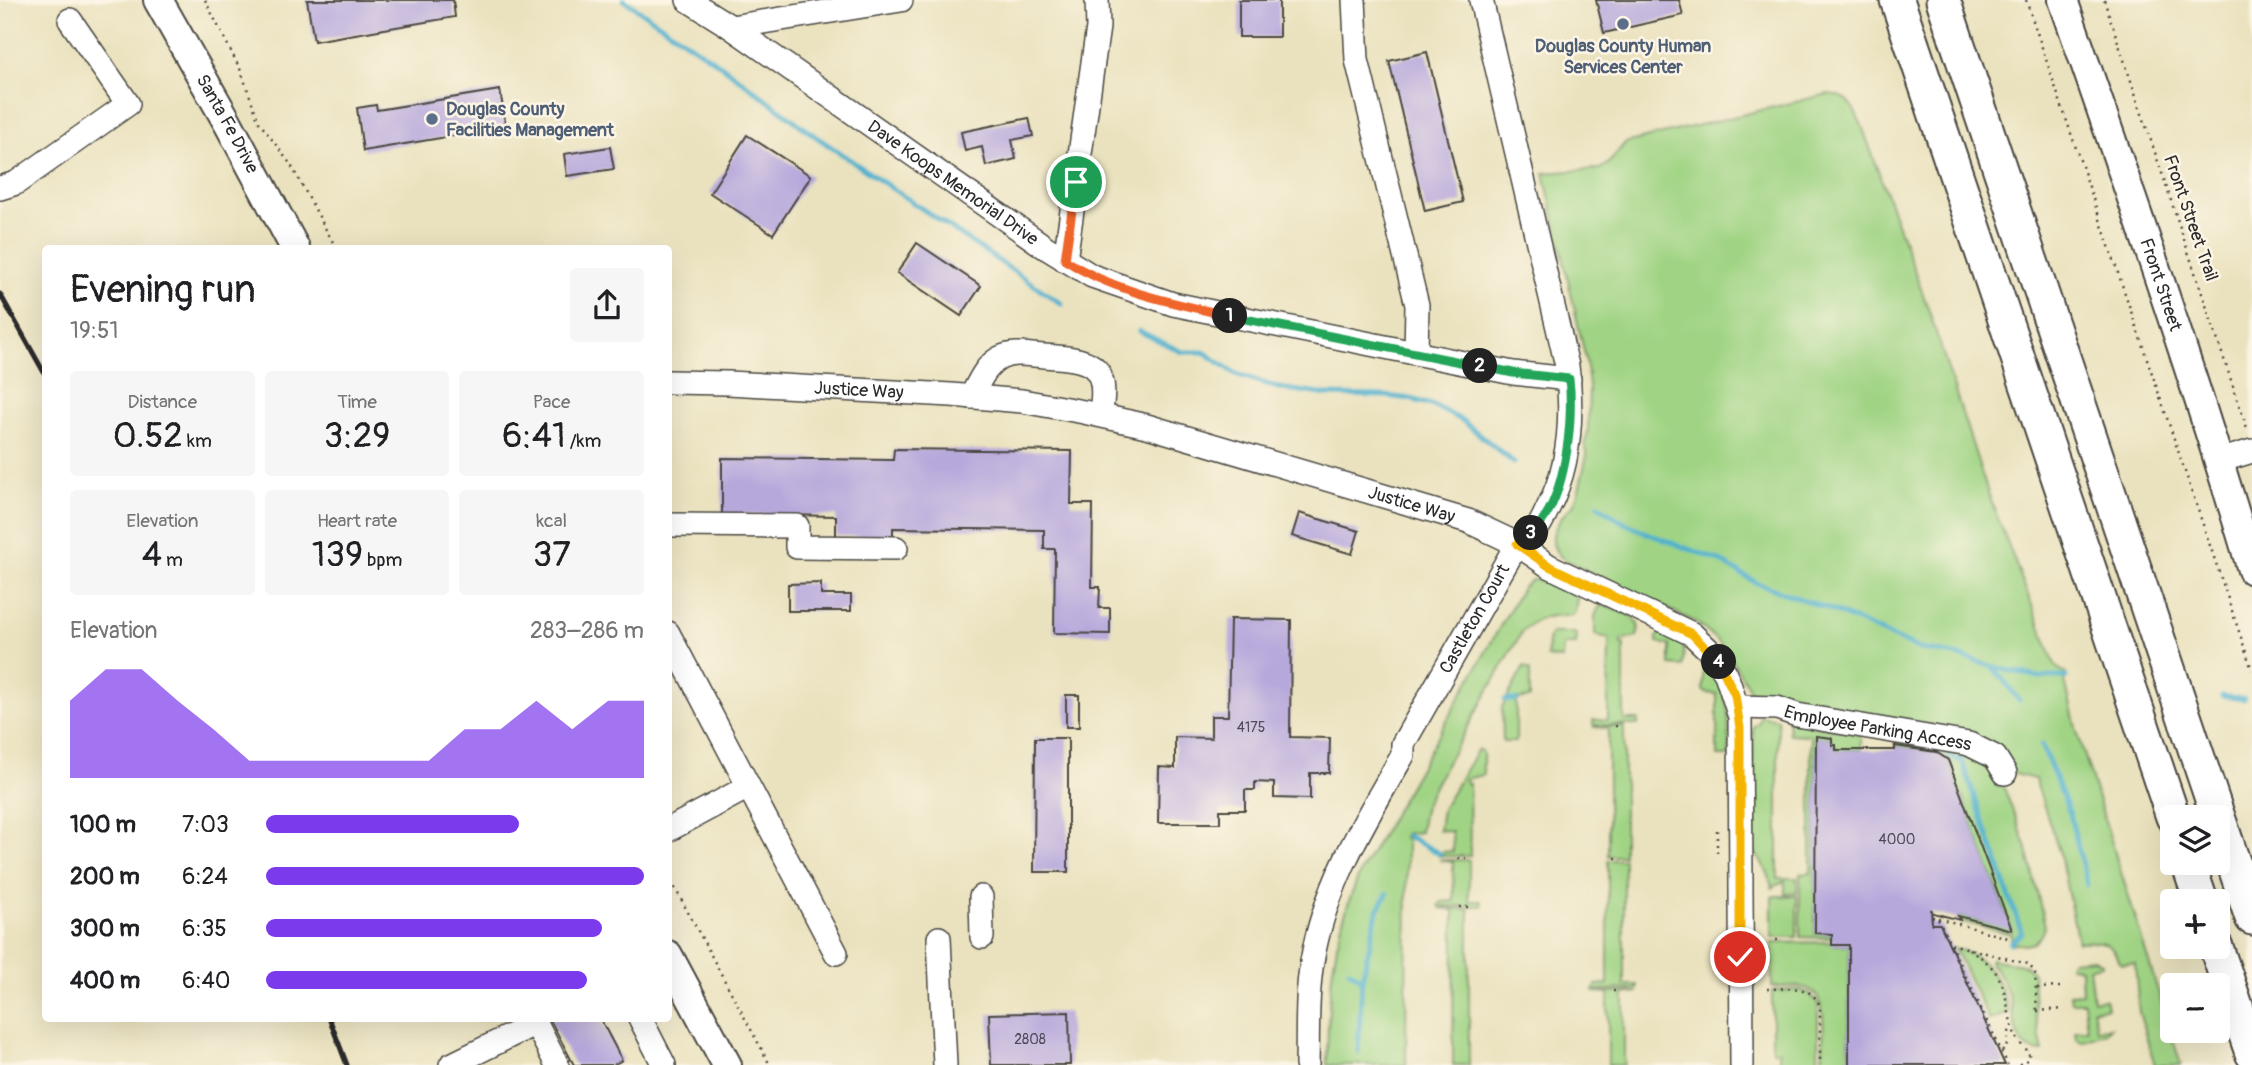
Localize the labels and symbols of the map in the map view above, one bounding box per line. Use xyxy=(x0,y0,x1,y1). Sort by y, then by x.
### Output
marker: Douglas County Human Services Center xyxy=(1615,16,1631,32)
place label: Douglas County Human Services Center xyxy=(1535,35,1711,79)
street label: Santa Fe Drive xyxy=(191,70,264,177)
place label: Douglas County Facilities Management xyxy=(446,98,615,142)
marker: Douglas County Facilities Management xyxy=(424,111,440,127)
street label: Dave Koops Memorial Drive xyxy=(863,115,1043,251)
pin xyxy=(1046,152,1106,212)
street label: Front Street Trail xyxy=(2159,152,2223,284)
street label: Front Street xyxy=(2135,235,2187,333)
pin: 1 xyxy=(1212,298,1248,334)
pin: 2 xyxy=(1462,348,1498,384)
street label: Justice Way xyxy=(813,377,904,404)
street label: Justice Way xyxy=(1365,481,1458,529)
pin: 3 xyxy=(1514,516,1548,550)
street label: Castleton Court xyxy=(1435,559,1516,678)
pin: 4 xyxy=(1702,644,1736,680)
street label: Employee Parking Access xyxy=(1781,700,1973,756)
house number: 4175 xyxy=(1237,719,1265,736)
house number: 4000 xyxy=(1879,831,1915,848)
pin xyxy=(1710,927,1770,987)
house number: 2808 xyxy=(1014,1031,1046,1048)

